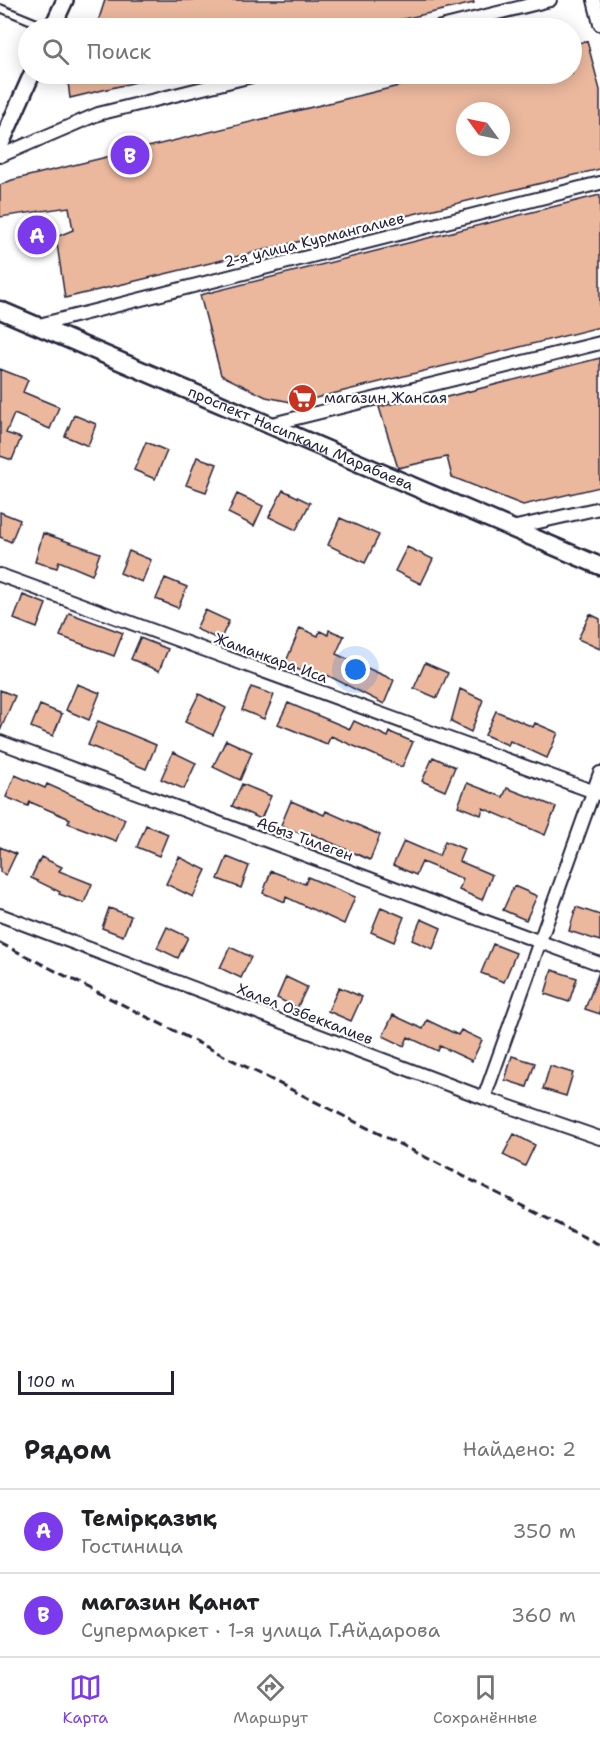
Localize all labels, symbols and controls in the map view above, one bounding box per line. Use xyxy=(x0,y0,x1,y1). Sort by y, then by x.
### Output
search box xyxy=(18,18,582,84)
icon: search xyxy=(39,35,72,68)
text: Поиск xyxy=(87,37,151,66)
north arrow xyxy=(456,102,510,156)
pin: B xyxy=(110,132,150,178)
street label: 2-я улица Курмангалиев xyxy=(222,208,406,272)
pin: A xyxy=(18,212,57,258)
street label: проспект Насипкали Марабаева xyxy=(185,381,417,496)
supermarket icon: магазин Жансая xyxy=(287,382,319,414)
place label: магазин Жансая xyxy=(324,388,447,408)
street label: Жаманкара Иса xyxy=(212,628,331,688)
your location xyxy=(341,655,370,684)
street label: Абыз Тилеген xyxy=(254,812,356,866)
street label: Халел Озбеккалиев xyxy=(234,979,376,1049)
scale bar xyxy=(18,1368,174,1396)
text: 100 m xyxy=(27,1371,75,1392)
text: Рядом xyxy=(24,1432,111,1467)
text: Найдено: 2 xyxy=(463,1436,576,1462)
text: Темірқазық xyxy=(81,1504,217,1533)
text: A xyxy=(36,1518,51,1544)
text: 350 m xyxy=(512,1518,576,1544)
text: Гостиница xyxy=(81,1533,183,1559)
text: магазин Қанат xyxy=(81,1588,259,1617)
text: B xyxy=(37,1602,50,1628)
text: 360 m xyxy=(511,1602,576,1628)
text: Супермаркет · 1-я улица Г.Айдарова xyxy=(81,1617,440,1643)
tab: Карта xyxy=(63,1671,108,1728)
tab: Маршрут xyxy=(233,1671,308,1728)
tab: Сохранённые xyxy=(433,1671,537,1728)

